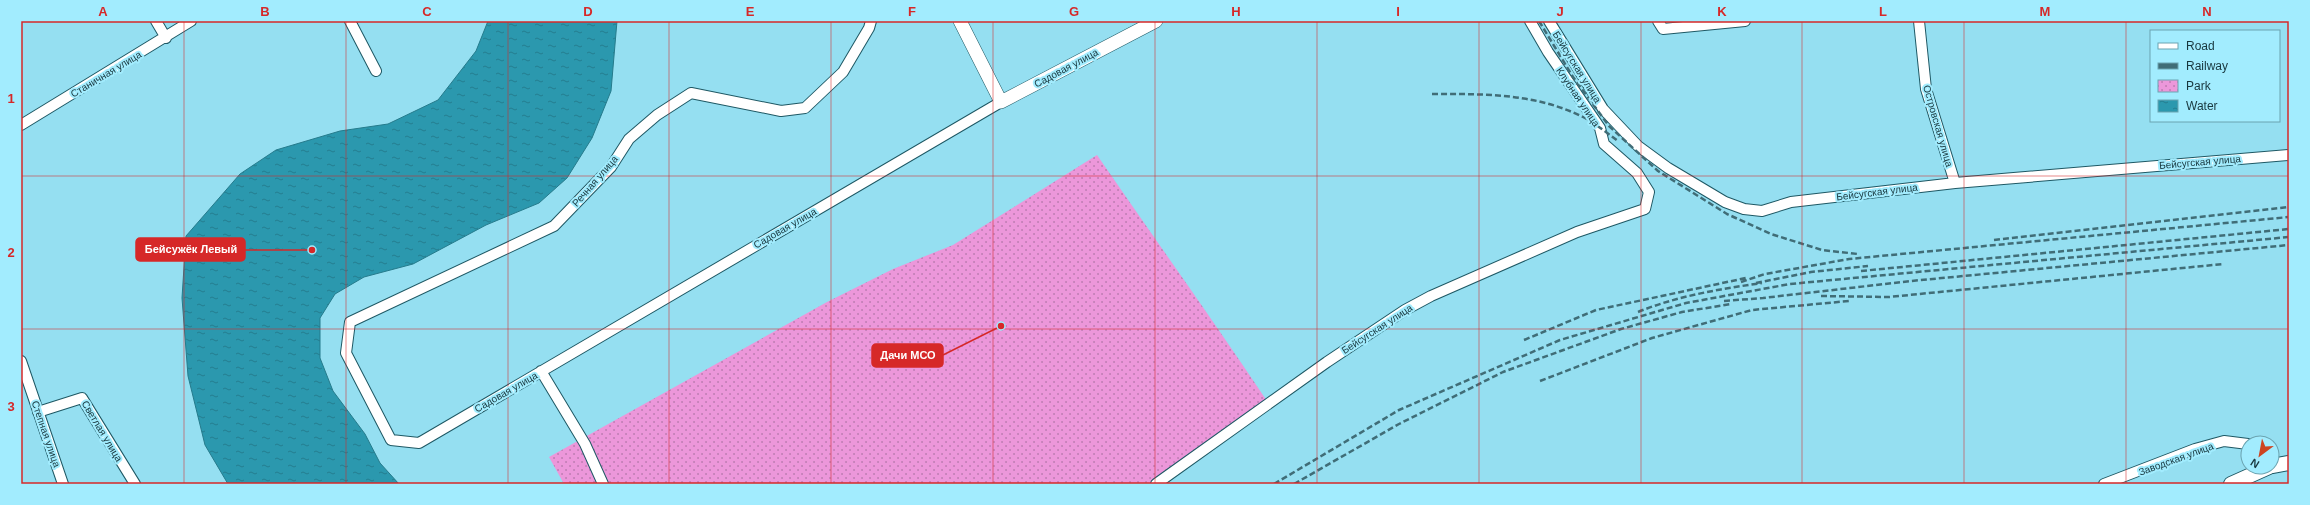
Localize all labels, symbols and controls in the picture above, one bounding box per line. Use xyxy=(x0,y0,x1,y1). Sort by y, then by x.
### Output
text: A xyxy=(98,4,108,19)
text: B xyxy=(260,4,270,19)
text: C xyxy=(422,4,432,19)
text: D xyxy=(583,4,593,19)
text: E xyxy=(746,4,755,19)
text: F xyxy=(908,4,916,19)
text: G xyxy=(1069,4,1079,19)
text: H xyxy=(1231,4,1241,19)
text: I xyxy=(1396,4,1400,19)
text: J xyxy=(1556,4,1564,19)
text: K xyxy=(1717,4,1727,19)
text: L xyxy=(1879,4,1887,19)
text: M xyxy=(2040,4,2050,19)
text: N xyxy=(2202,4,2212,19)
street label: Бейсугская улица xyxy=(1551,29,1604,105)
legend xyxy=(2150,30,2280,122)
text: Road xyxy=(2186,39,2215,53)
street label: Садовая улица xyxy=(1032,46,1100,89)
street label: Станичная улица xyxy=(69,48,144,99)
text: Railway xyxy=(2186,59,2228,73)
street label: Клубная улица xyxy=(1554,65,1602,129)
text: Park xyxy=(2186,79,2212,93)
street label: Островская улица xyxy=(1921,84,1955,169)
text: 1 xyxy=(7,91,15,106)
text: Water xyxy=(2186,99,2218,113)
street label: Речная улица xyxy=(570,153,620,209)
street label: Бейсугская улица xyxy=(2159,153,2242,171)
street label: Бейсугская улица xyxy=(1836,181,1919,202)
street label: Садовая улица xyxy=(752,205,819,250)
callout: Бейсужёк Левый xyxy=(136,238,245,261)
text: Бейсужёк Левый xyxy=(145,243,237,255)
text: 2 xyxy=(7,245,15,260)
street label: Бейсугская улица xyxy=(1340,302,1415,356)
callout: Дачи МСО xyxy=(872,344,943,367)
text: Дачи МСО xyxy=(880,349,936,361)
street label: Садовая улица xyxy=(473,369,540,414)
text: 3 xyxy=(7,399,15,414)
street label: Степная улица xyxy=(29,399,63,469)
street label: Светлая улица xyxy=(79,399,125,464)
north arrow xyxy=(2240,435,2280,475)
street label: Заводская улица xyxy=(2137,440,2215,478)
text: N xyxy=(2248,456,2261,471)

